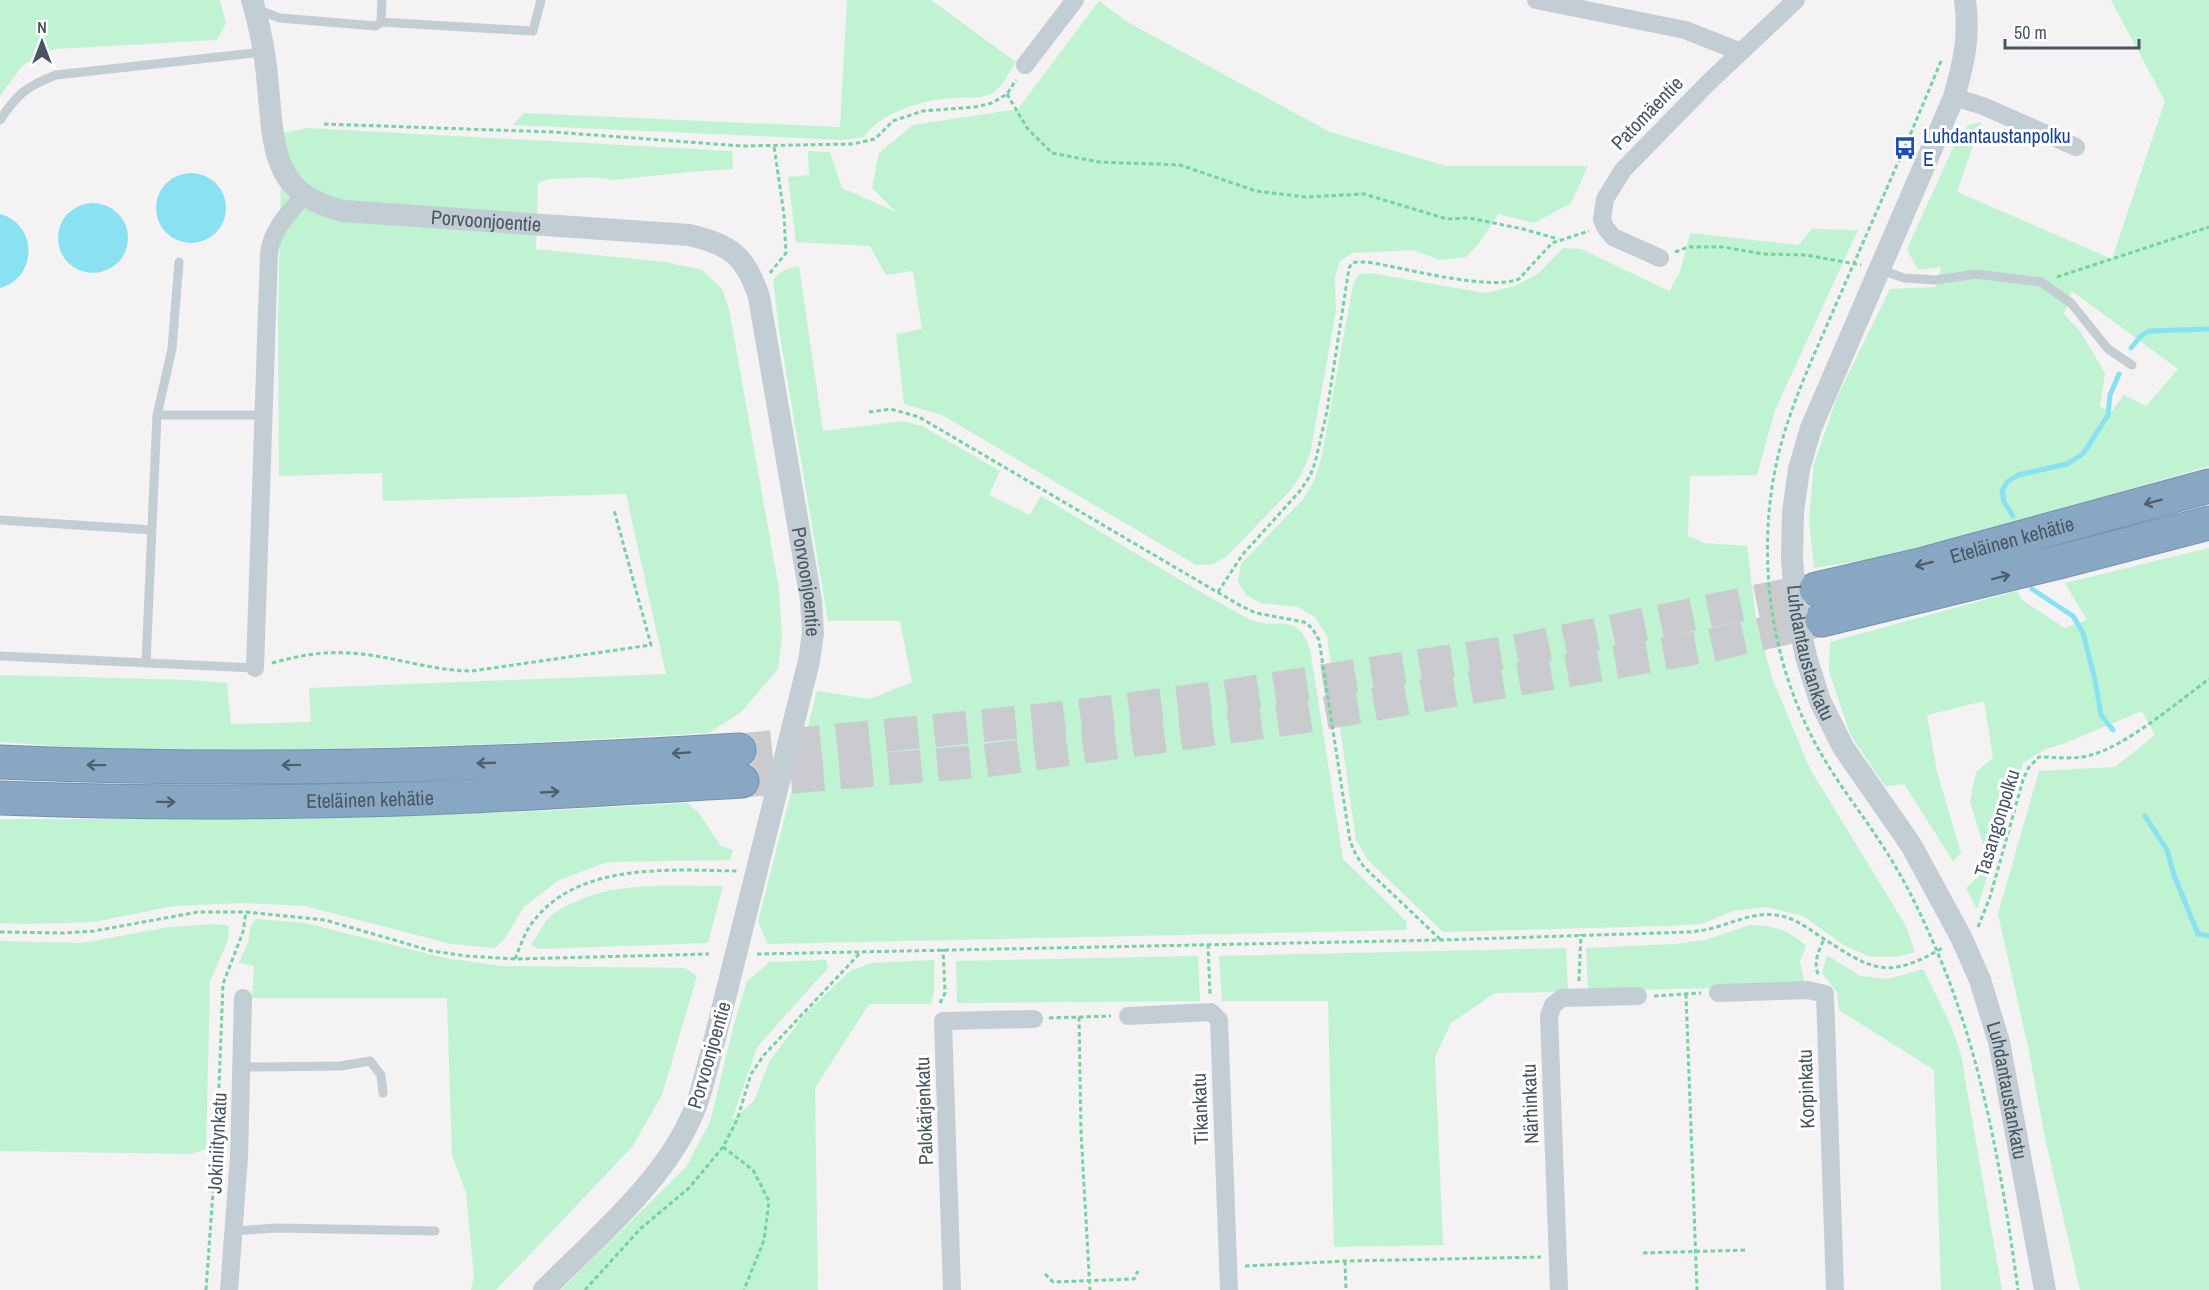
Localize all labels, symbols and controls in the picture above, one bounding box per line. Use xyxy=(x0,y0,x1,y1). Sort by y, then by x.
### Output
north arrow xyxy=(12,12,72,72)
scale bar xyxy=(2005,12,2138,50)
text: N xyxy=(37,16,47,38)
text: 50 m xyxy=(2014,20,2047,45)
street label: Patomäentie xyxy=(1605,70,1689,155)
place label: Luhdantaustanpolku E xyxy=(1923,122,2071,172)
bus stop icon: Luhdantaustanpolku E xyxy=(1892,135,1918,161)
street label: Porvoonjoentie xyxy=(430,203,542,238)
one-way arrow xyxy=(2144,497,2163,509)
street label: Eteläinen kehätie xyxy=(1947,510,2077,569)
street label: Porvoonjoentie xyxy=(786,525,827,637)
one-way arrow xyxy=(1915,558,1934,570)
one-way arrow xyxy=(1991,570,2010,582)
street label: Luhdantaustankatu xyxy=(1781,584,1842,725)
one-way arrow xyxy=(672,748,692,759)
one-way arrow xyxy=(477,757,497,768)
one-way arrow xyxy=(87,759,107,771)
one-way arrow xyxy=(282,760,302,771)
street label: Tasangonpolku xyxy=(1967,766,2026,880)
street label: Eteläinen kehätie xyxy=(306,784,434,814)
one-way arrow xyxy=(540,786,560,797)
one-way arrow xyxy=(156,796,176,808)
street label: Porvoonjoentie xyxy=(680,998,737,1112)
street label: Luhdantaustankatu xyxy=(1981,1018,2034,1161)
street label: Korpinkatu xyxy=(1791,1049,1820,1129)
street label: Palokärjenkatu xyxy=(908,1056,939,1166)
street label: Närhinkatu xyxy=(1515,1063,1544,1145)
street label: Tikankatu xyxy=(1185,1073,1214,1145)
street label: Jokiniitynkatu xyxy=(200,1092,233,1194)

